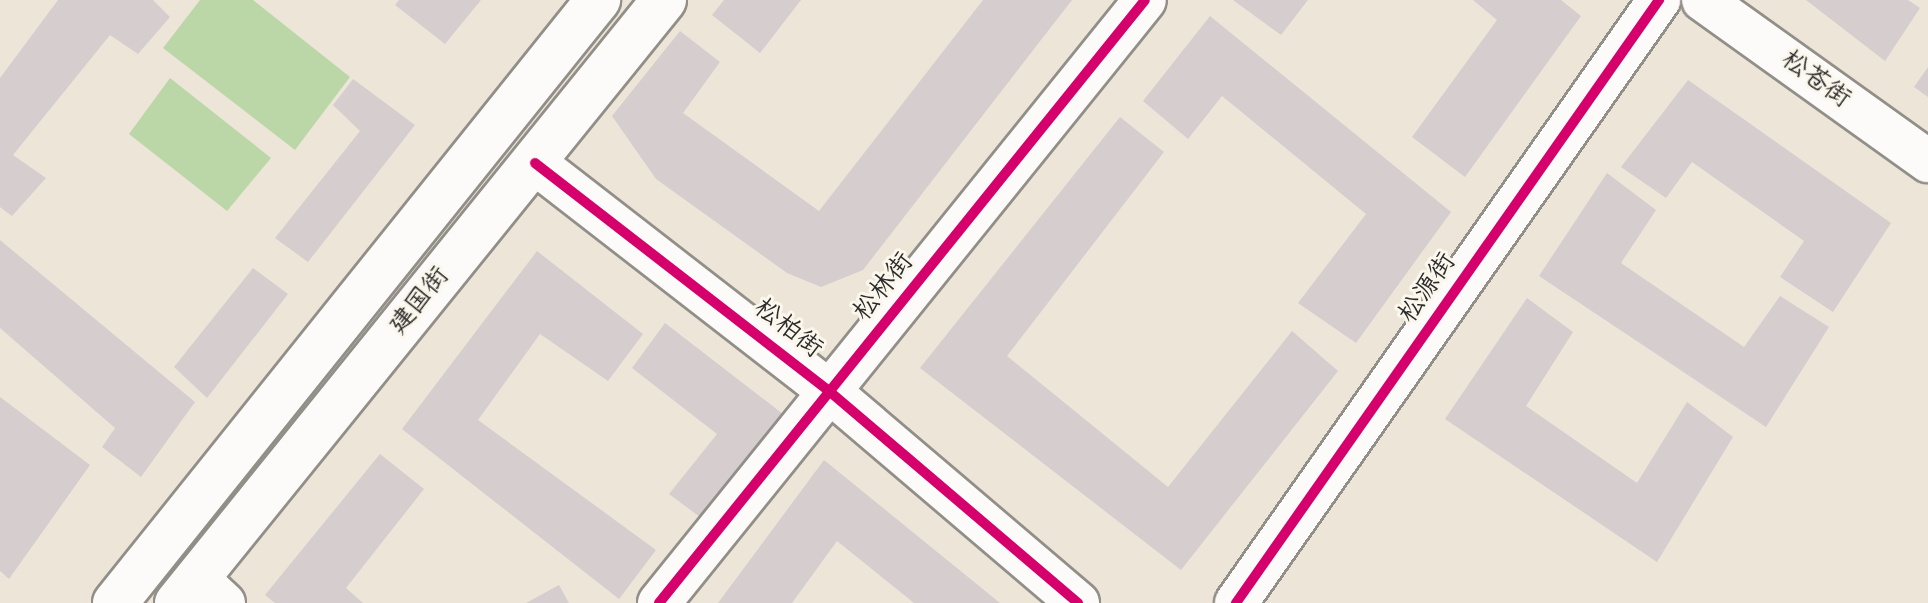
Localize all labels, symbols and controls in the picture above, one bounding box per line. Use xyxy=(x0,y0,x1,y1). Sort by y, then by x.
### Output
street label: 松苍街 xyxy=(1774,45,1856,117)
street label: 松林街 xyxy=(848,248,922,328)
street label: 松源街 xyxy=(1394,248,1464,330)
street label: 建国街 xyxy=(384,262,458,342)
street label: 松柏街 xyxy=(747,294,827,366)

